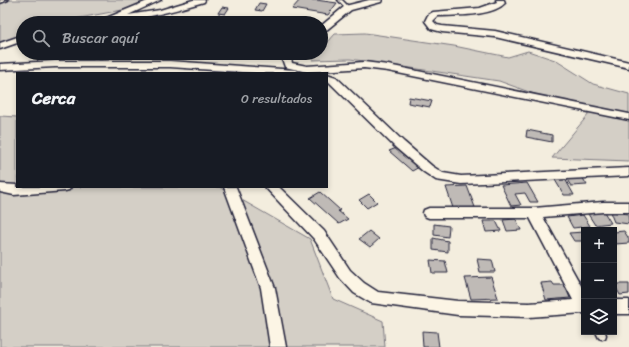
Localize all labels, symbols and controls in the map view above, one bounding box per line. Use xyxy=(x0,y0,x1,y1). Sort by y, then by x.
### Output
search box xyxy=(16,16,328,60)
text: Buscar aquí xyxy=(62,25,139,51)
icon: search xyxy=(30,27,52,49)
text: Cerca xyxy=(32,83,75,113)
text: 0 resultados xyxy=(241,87,312,110)
map controls xyxy=(581,227,617,335)
button: + xyxy=(581,227,617,263)
button: − xyxy=(581,263,617,299)
button: layers xyxy=(581,299,617,335)

